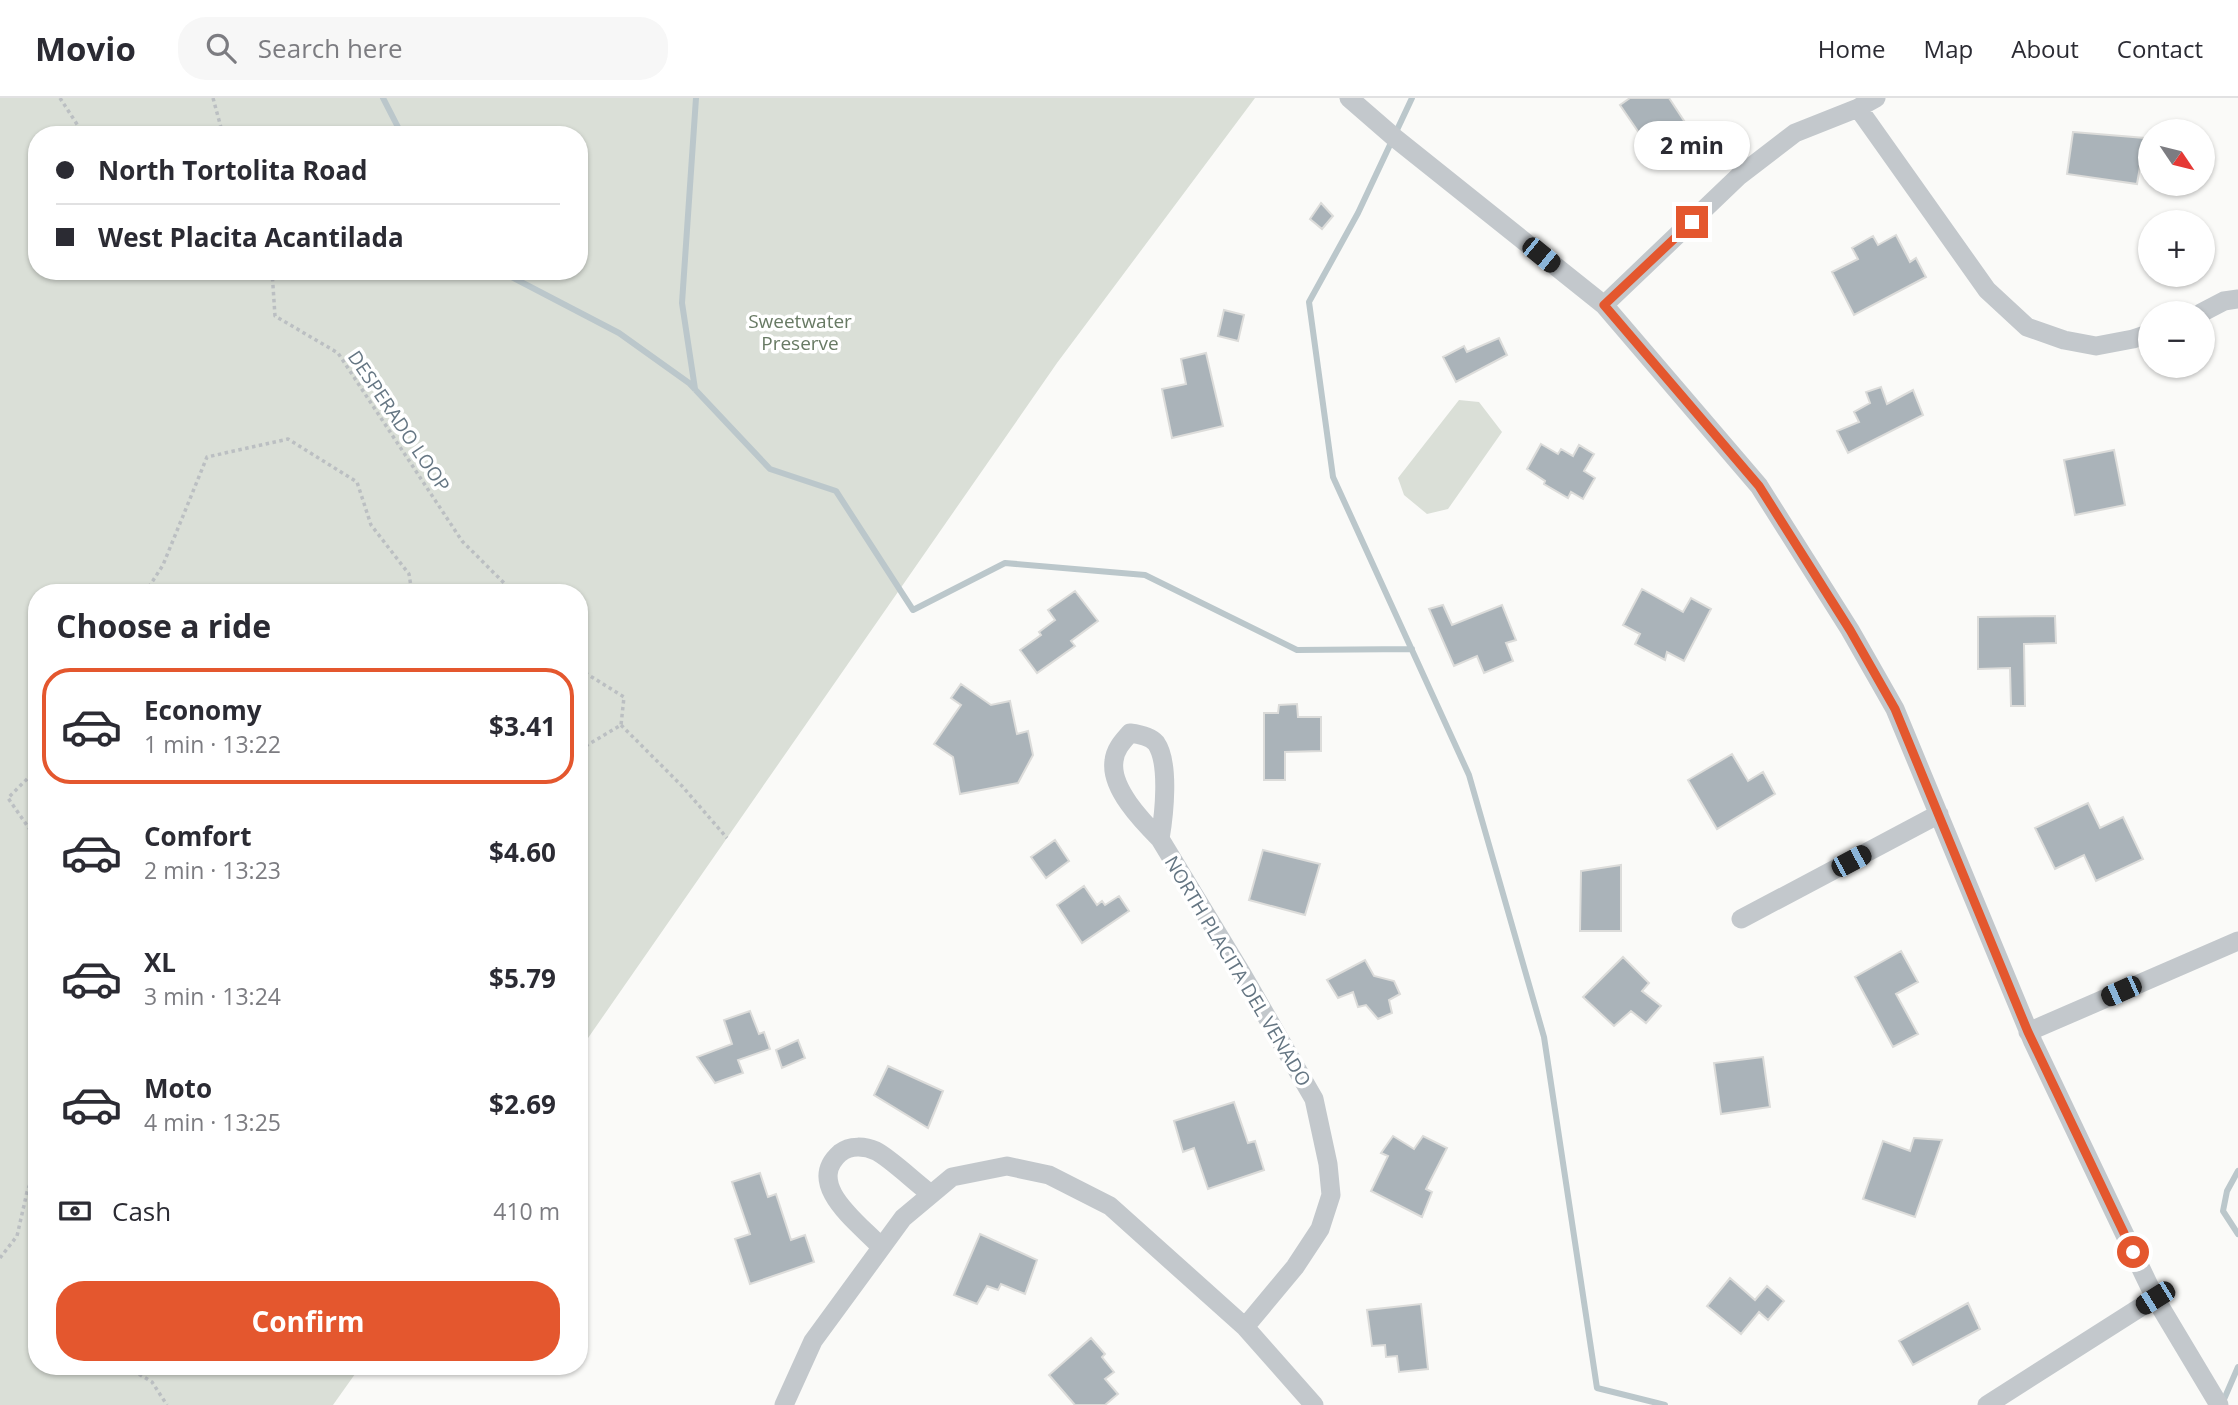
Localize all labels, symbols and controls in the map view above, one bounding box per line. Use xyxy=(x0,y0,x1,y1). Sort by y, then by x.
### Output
search box xyxy=(178,17,668,80)
text: Movio xyxy=(35,26,136,71)
icon: search xyxy=(202,29,240,67)
text: Search here xyxy=(258,30,403,66)
text: Home xyxy=(1818,32,1886,65)
text: Map xyxy=(1924,32,1973,65)
text: About xyxy=(2011,32,2079,65)
text: Contact xyxy=(2117,32,2203,65)
north arrow xyxy=(2138,119,2216,196)
map controls xyxy=(2138,119,2215,378)
callout: 2 min xyxy=(1634,121,1750,170)
text: 2 min xyxy=(1660,129,1724,161)
text: North Tortolita Road xyxy=(98,152,368,188)
route end xyxy=(1676,206,1708,238)
button: + xyxy=(2138,210,2215,287)
text: West Placita Acantilada xyxy=(98,219,404,255)
car xyxy=(1519,234,1564,276)
button: − xyxy=(2138,301,2215,378)
park label: Sweetwater Preserve xyxy=(748,308,852,356)
street label: DESPERADO LOOP xyxy=(342,345,456,497)
text: Choose a ride xyxy=(56,604,271,647)
text: Economy xyxy=(144,692,262,728)
icon: car xyxy=(60,695,123,758)
text: $3.41 xyxy=(489,708,556,744)
text: 1 min · 13:22 xyxy=(144,728,281,760)
text: Comfort xyxy=(144,818,251,854)
icon: car xyxy=(60,821,123,884)
text: $4.60 xyxy=(489,834,556,870)
car xyxy=(1828,842,1875,880)
street label: NORTH PLACITA DEL VENADO xyxy=(1159,851,1317,1091)
text: 2 min · 13:23 xyxy=(144,854,281,886)
text: XL xyxy=(144,944,176,980)
icon: car xyxy=(60,947,123,1010)
text: $5.79 xyxy=(489,960,556,996)
car xyxy=(2098,973,2145,1009)
text: 3 min · 13:24 xyxy=(144,980,281,1012)
text: Moto xyxy=(144,1070,212,1106)
icon: car xyxy=(60,1073,123,1136)
text: $2.69 xyxy=(489,1086,556,1122)
text: 4 min · 13:25 xyxy=(144,1106,281,1138)
icon: cash xyxy=(56,1192,94,1230)
text: Cash xyxy=(112,1193,171,1229)
text: 410 m xyxy=(493,1195,560,1227)
route start xyxy=(2117,1236,2149,1268)
car xyxy=(2132,1278,2179,1318)
button: Confirm xyxy=(56,1281,560,1361)

